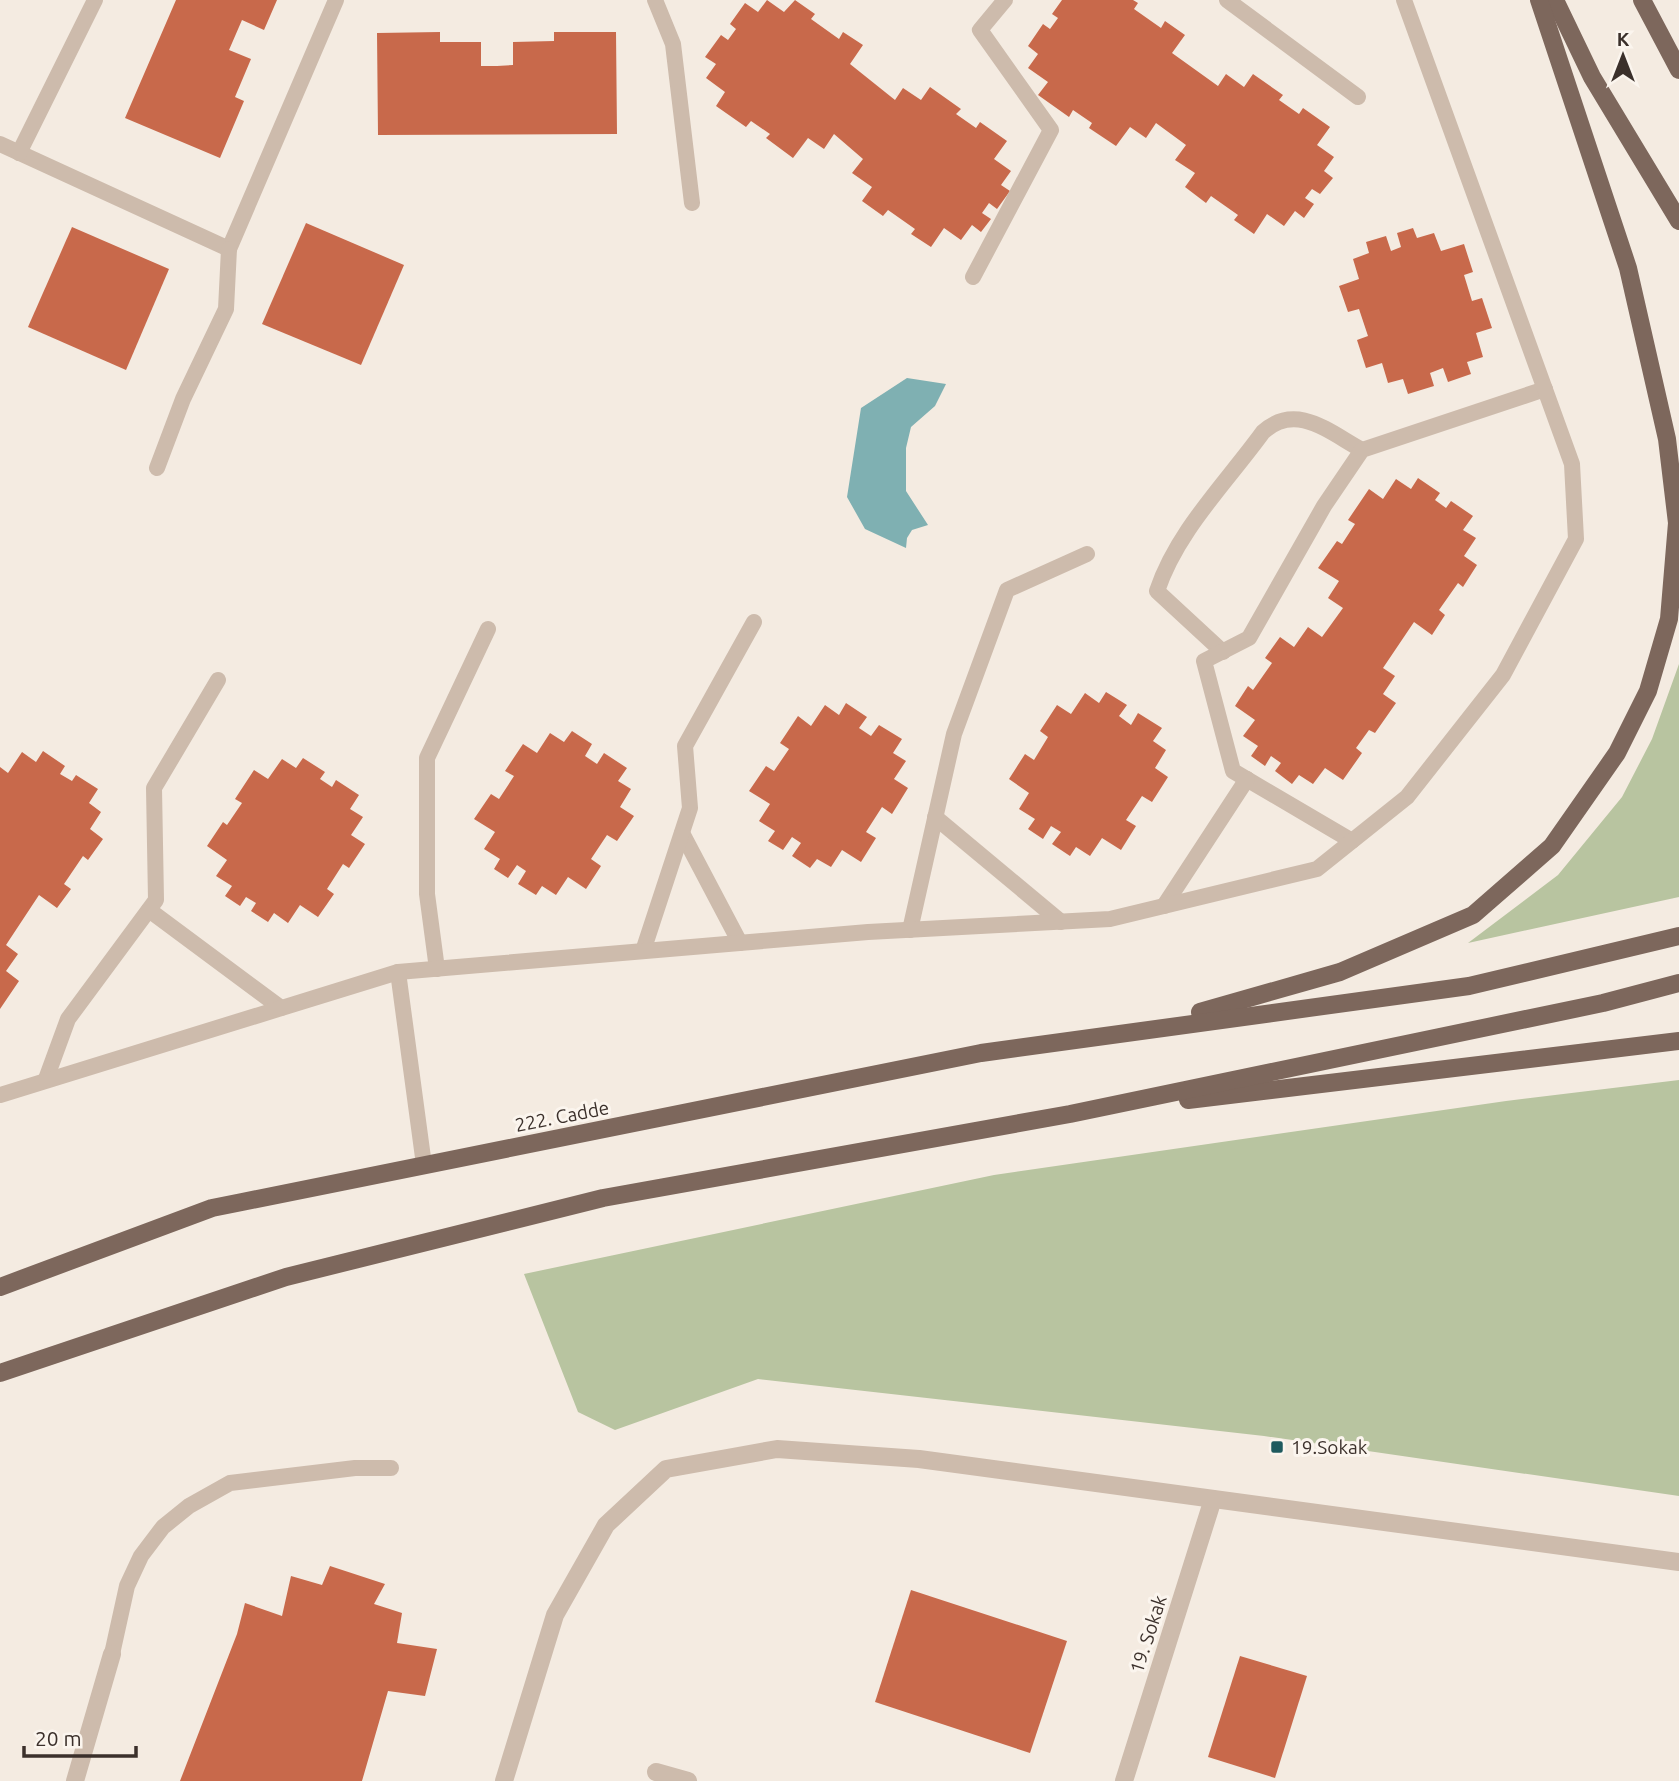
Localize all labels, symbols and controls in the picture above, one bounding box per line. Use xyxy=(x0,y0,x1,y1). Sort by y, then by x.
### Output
north arrow xyxy=(1588,21,1658,91)
text: K xyxy=(1617,28,1630,50)
street label: 222. Cadde xyxy=(513,1096,611,1136)
place label: 19.Sokak xyxy=(1291,1436,1368,1458)
marker: 19.Sokak xyxy=(1269,1439,1285,1455)
street label: 19. Sokak xyxy=(1125,1592,1171,1676)
scale bar xyxy=(24,1714,136,1758)
text: 20 m xyxy=(35,1726,82,1750)

